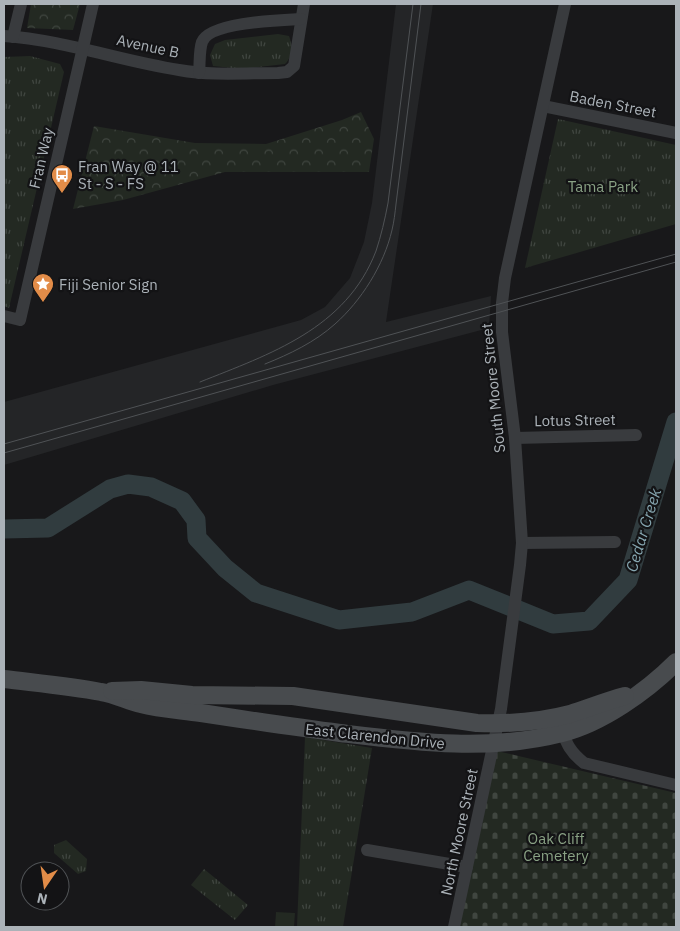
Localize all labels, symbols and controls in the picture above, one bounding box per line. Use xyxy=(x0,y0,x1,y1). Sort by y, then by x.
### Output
street label: Avenue B xyxy=(115,30,181,62)
street label: Baden Street xyxy=(568,86,658,122)
street label: Fran Way xyxy=(25,125,57,190)
place label: Fran Way @ 11 St - S - FS xyxy=(78,157,179,193)
bus stop icon: Fran Way @ 11 St - S - FS xyxy=(50,163,74,194)
park label: Tama Park xyxy=(568,177,638,196)
place icon: Fiji Senior Sign xyxy=(31,272,55,303)
place label: Fiji Senior Sign xyxy=(59,275,158,294)
street label: South Moore Street xyxy=(477,322,509,454)
street label: Lotus Street xyxy=(534,410,616,430)
water label: Cedar Creek xyxy=(621,485,665,574)
street label: East Clarendon Drive xyxy=(304,719,446,753)
street label: North Moore Street xyxy=(436,767,482,897)
park label: Oak Cliff Cemetery xyxy=(523,829,589,865)
north arrow xyxy=(20,861,70,911)
text: N xyxy=(35,889,49,909)

